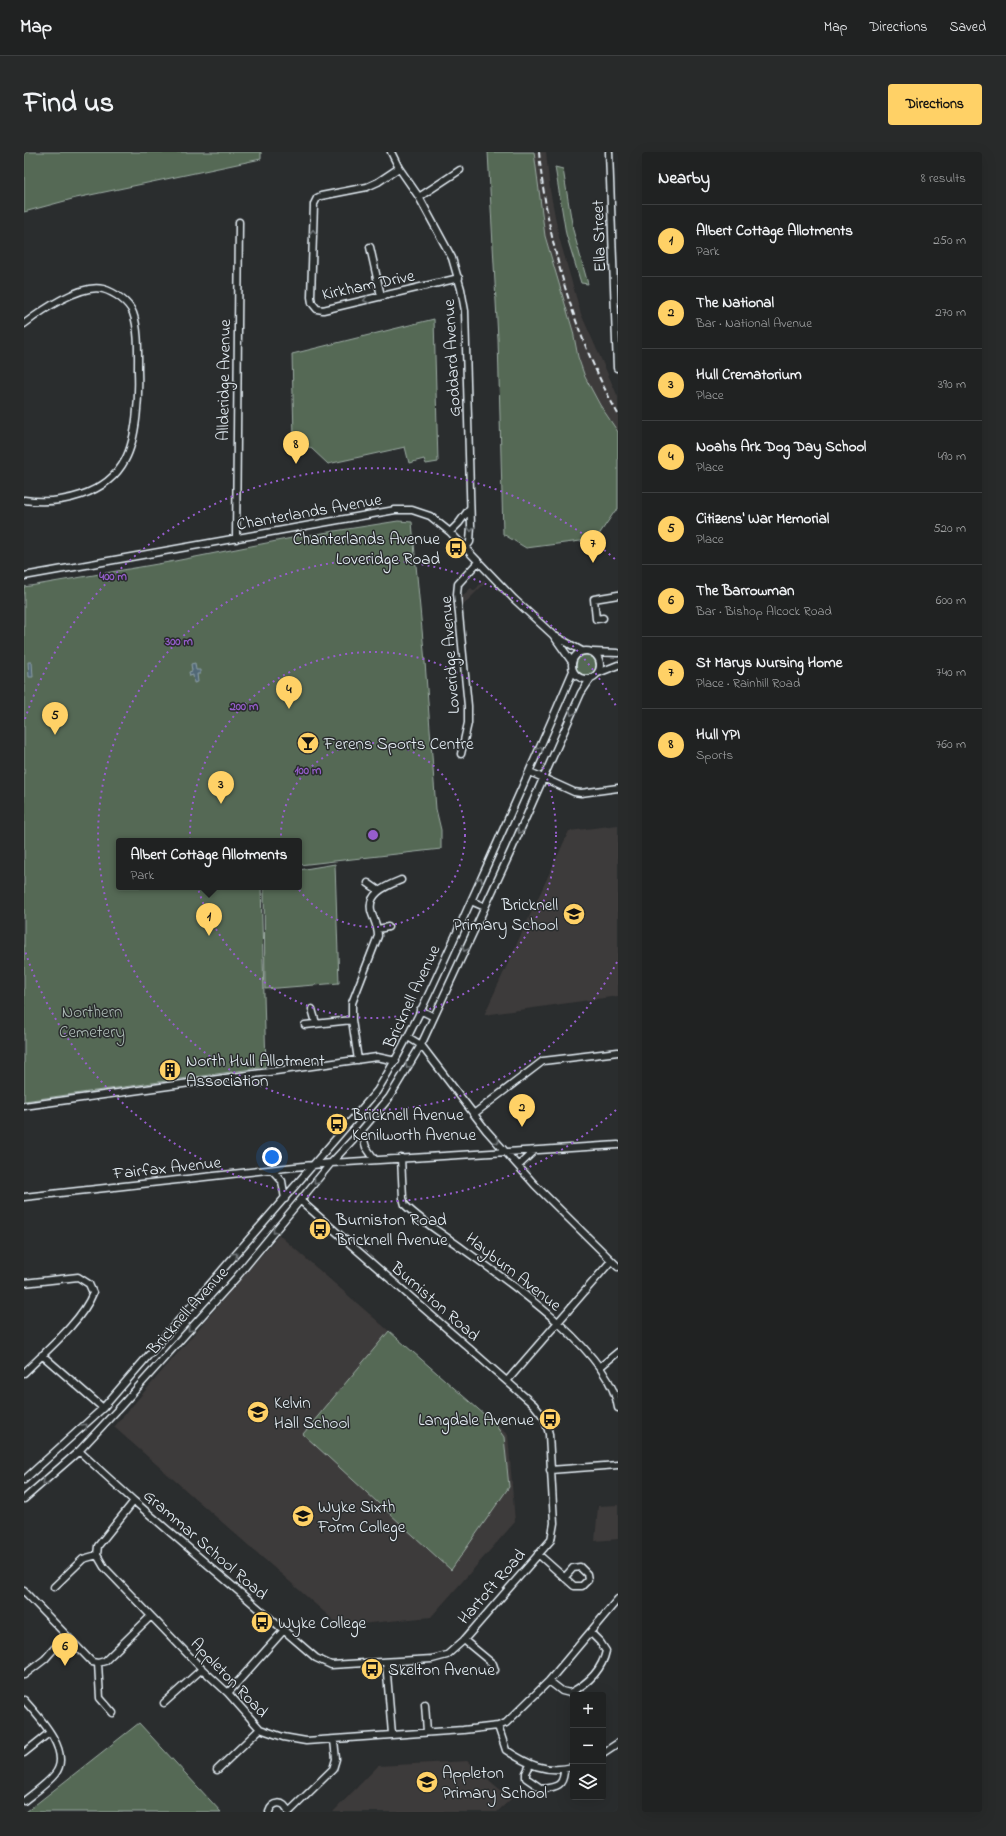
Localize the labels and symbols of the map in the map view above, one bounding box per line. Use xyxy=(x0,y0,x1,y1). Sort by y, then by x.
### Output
street label: Ella Street xyxy=(586,199,613,273)
one-way arrow xyxy=(309,229,317,235)
street label: Kirkham Drive xyxy=(320,263,417,307)
one-way arrow xyxy=(363,295,370,304)
street label: Goddard Avenue xyxy=(437,298,468,417)
street label: Allderidge Avenue xyxy=(211,319,240,441)
pin: 8 xyxy=(283,431,309,464)
street label: Chanterlands Avenue xyxy=(235,487,384,538)
one-way arrow xyxy=(467,526,475,532)
place label: Chanterlands Avenue Loveridge Road xyxy=(293,527,440,574)
pin: 7 xyxy=(580,530,606,563)
bus stop icon: Chanterlands Avenue Loveridge Road xyxy=(443,535,469,561)
text: 400 m xyxy=(98,568,127,586)
street label: Loveridge Avenue xyxy=(434,595,469,715)
text: 300 m xyxy=(164,633,194,651)
pin: 4 xyxy=(276,676,302,709)
text: 200 m xyxy=(229,698,259,716)
pin: 5 xyxy=(42,702,68,735)
one-way arrow xyxy=(569,708,577,716)
bar icon: Ferens Sports Centre xyxy=(295,730,321,756)
place label: Ferens Sports Centre xyxy=(323,732,474,757)
one-way arrow xyxy=(535,746,543,753)
text: 100 m xyxy=(295,762,322,780)
pin: 3 xyxy=(208,771,234,804)
centre of rings xyxy=(366,828,380,842)
one-way arrow xyxy=(516,828,524,835)
one-way arrow xyxy=(475,877,483,884)
place label: Bricknell Primary School xyxy=(453,893,558,939)
school or university icon: Bricknell Primary School xyxy=(561,901,587,927)
pin: 1 xyxy=(196,903,222,936)
street label: Bricknell Avenue xyxy=(377,940,447,1053)
one-way arrow xyxy=(462,945,470,953)
park label: Northern Cemetery xyxy=(59,1000,125,1046)
place label: North Hull Allotment Association xyxy=(186,1049,325,1094)
building icon: North Hull Allotment Association xyxy=(157,1057,183,1083)
one-way arrow xyxy=(406,1062,413,1069)
pin: 2 xyxy=(509,1094,535,1127)
place label: Bricknell Avenue Kenilworth Avenue xyxy=(351,1103,477,1148)
bus stop icon: Bricknell Avenue Kenilworth Avenue xyxy=(324,1111,350,1137)
one-way arrow xyxy=(492,1136,499,1144)
your location xyxy=(262,1147,282,1167)
street label: Fairfax Avenue xyxy=(111,1150,223,1187)
one-way arrow xyxy=(314,1178,321,1185)
place label: Burniston Road Bricknell Avenue xyxy=(335,1208,448,1253)
bus stop icon: Burniston Road Bricknell Avenue xyxy=(307,1216,333,1242)
one-way arrow xyxy=(273,1226,280,1234)
street label: Hayburn Avenue xyxy=(459,1227,567,1319)
one-way arrow xyxy=(231,1252,238,1260)
street label: Burniston Road xyxy=(384,1256,485,1348)
street label: Bricknell Avenue xyxy=(141,1261,235,1362)
one-way arrow xyxy=(187,1324,195,1332)
place label: Kelvin Hall School xyxy=(274,1391,350,1436)
school or university icon: Kelvin Hall School xyxy=(245,1399,271,1425)
bus stop icon: Langdale Avenue xyxy=(537,1406,563,1432)
place label: Langdale Avenue xyxy=(418,1408,534,1435)
one-way arrow xyxy=(80,1423,88,1431)
one-way arrow xyxy=(42,1477,50,1484)
street label: Grammar School Road xyxy=(137,1484,273,1607)
place label: Wyke Sixth Form College xyxy=(317,1495,406,1542)
school or university icon: Wyke Sixth Form College xyxy=(290,1503,316,1529)
street label: Hartoft Road xyxy=(452,1543,532,1630)
bus stop icon: Wyke College xyxy=(249,1609,275,1635)
place label: Wyke College xyxy=(278,1611,367,1638)
street label: Appleton Road xyxy=(184,1632,274,1724)
pin: 6 xyxy=(52,1633,78,1666)
bus stop icon: Skelton Avenue xyxy=(359,1656,385,1682)
place label: Skelton Avenue xyxy=(388,1658,495,1683)
place label: Appleton Primary School xyxy=(442,1761,547,1807)
school or university icon: Appleton Primary School xyxy=(414,1769,440,1795)

